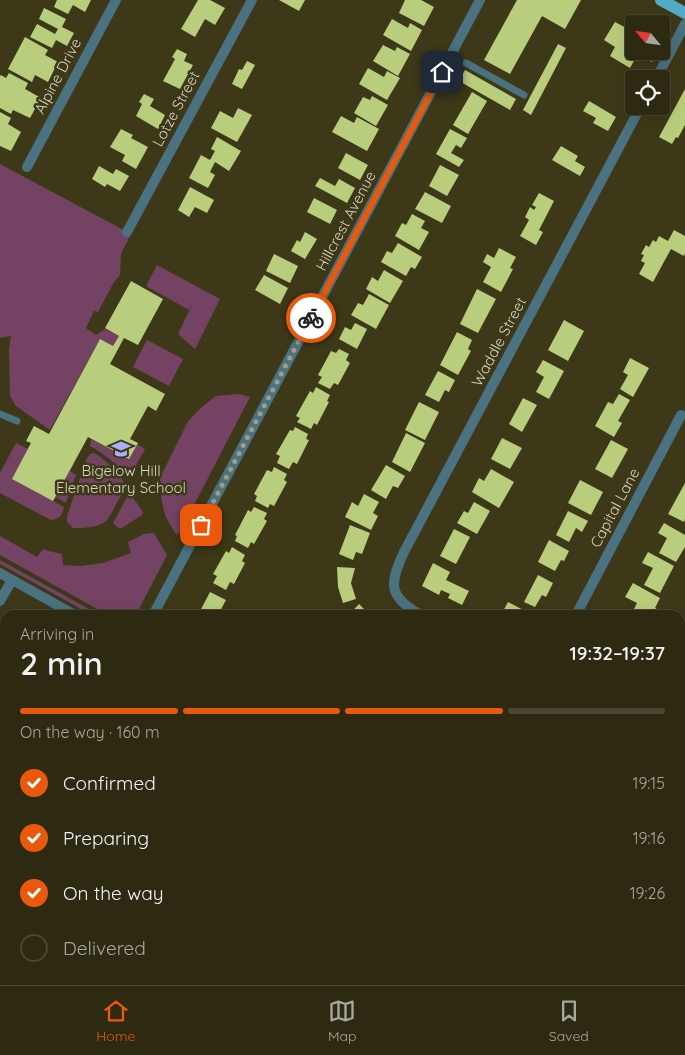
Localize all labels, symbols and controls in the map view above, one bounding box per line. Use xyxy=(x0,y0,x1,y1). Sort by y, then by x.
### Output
north arrow xyxy=(625,15,670,60)
map controls xyxy=(625,15,670,115)
street label: Alpine Drive xyxy=(30,35,85,117)
pin xyxy=(421,51,463,93)
icon: home xyxy=(428,58,456,86)
street label: Lotze Street xyxy=(148,68,203,150)
button: locate xyxy=(625,70,670,115)
street label: Hillcrest Avenue xyxy=(311,168,380,274)
courier xyxy=(286,293,336,343)
street label: Waddle Street xyxy=(467,294,530,390)
icon: bike xyxy=(297,304,325,332)
school or university icon: Bigelow Hill Elementary School xyxy=(110,438,132,460)
place label: Bigelow Hill Elementary School xyxy=(56,461,186,497)
street label: Capital Lane xyxy=(586,465,643,551)
pin xyxy=(180,504,222,546)
icon: bag xyxy=(187,511,215,539)
text: Arriving in xyxy=(20,624,94,644)
text: 19:32–19:37 xyxy=(570,641,665,665)
text: 2 min xyxy=(20,643,103,683)
text: On the way · 160 m xyxy=(20,722,160,742)
icon: check xyxy=(20,769,48,797)
text: Confirmed xyxy=(63,771,156,795)
text: 19:15 xyxy=(633,773,665,793)
icon: check xyxy=(20,824,48,852)
text: Preparing xyxy=(63,826,149,850)
text: 19:16 xyxy=(633,828,665,848)
icon: check xyxy=(20,879,48,907)
text: On the way xyxy=(63,881,164,905)
text: 19:26 xyxy=(630,883,665,903)
text: Delivered xyxy=(63,936,146,960)
tab: Home xyxy=(96,997,135,1045)
tab: Map xyxy=(328,997,356,1045)
tab: Saved xyxy=(549,997,589,1045)

